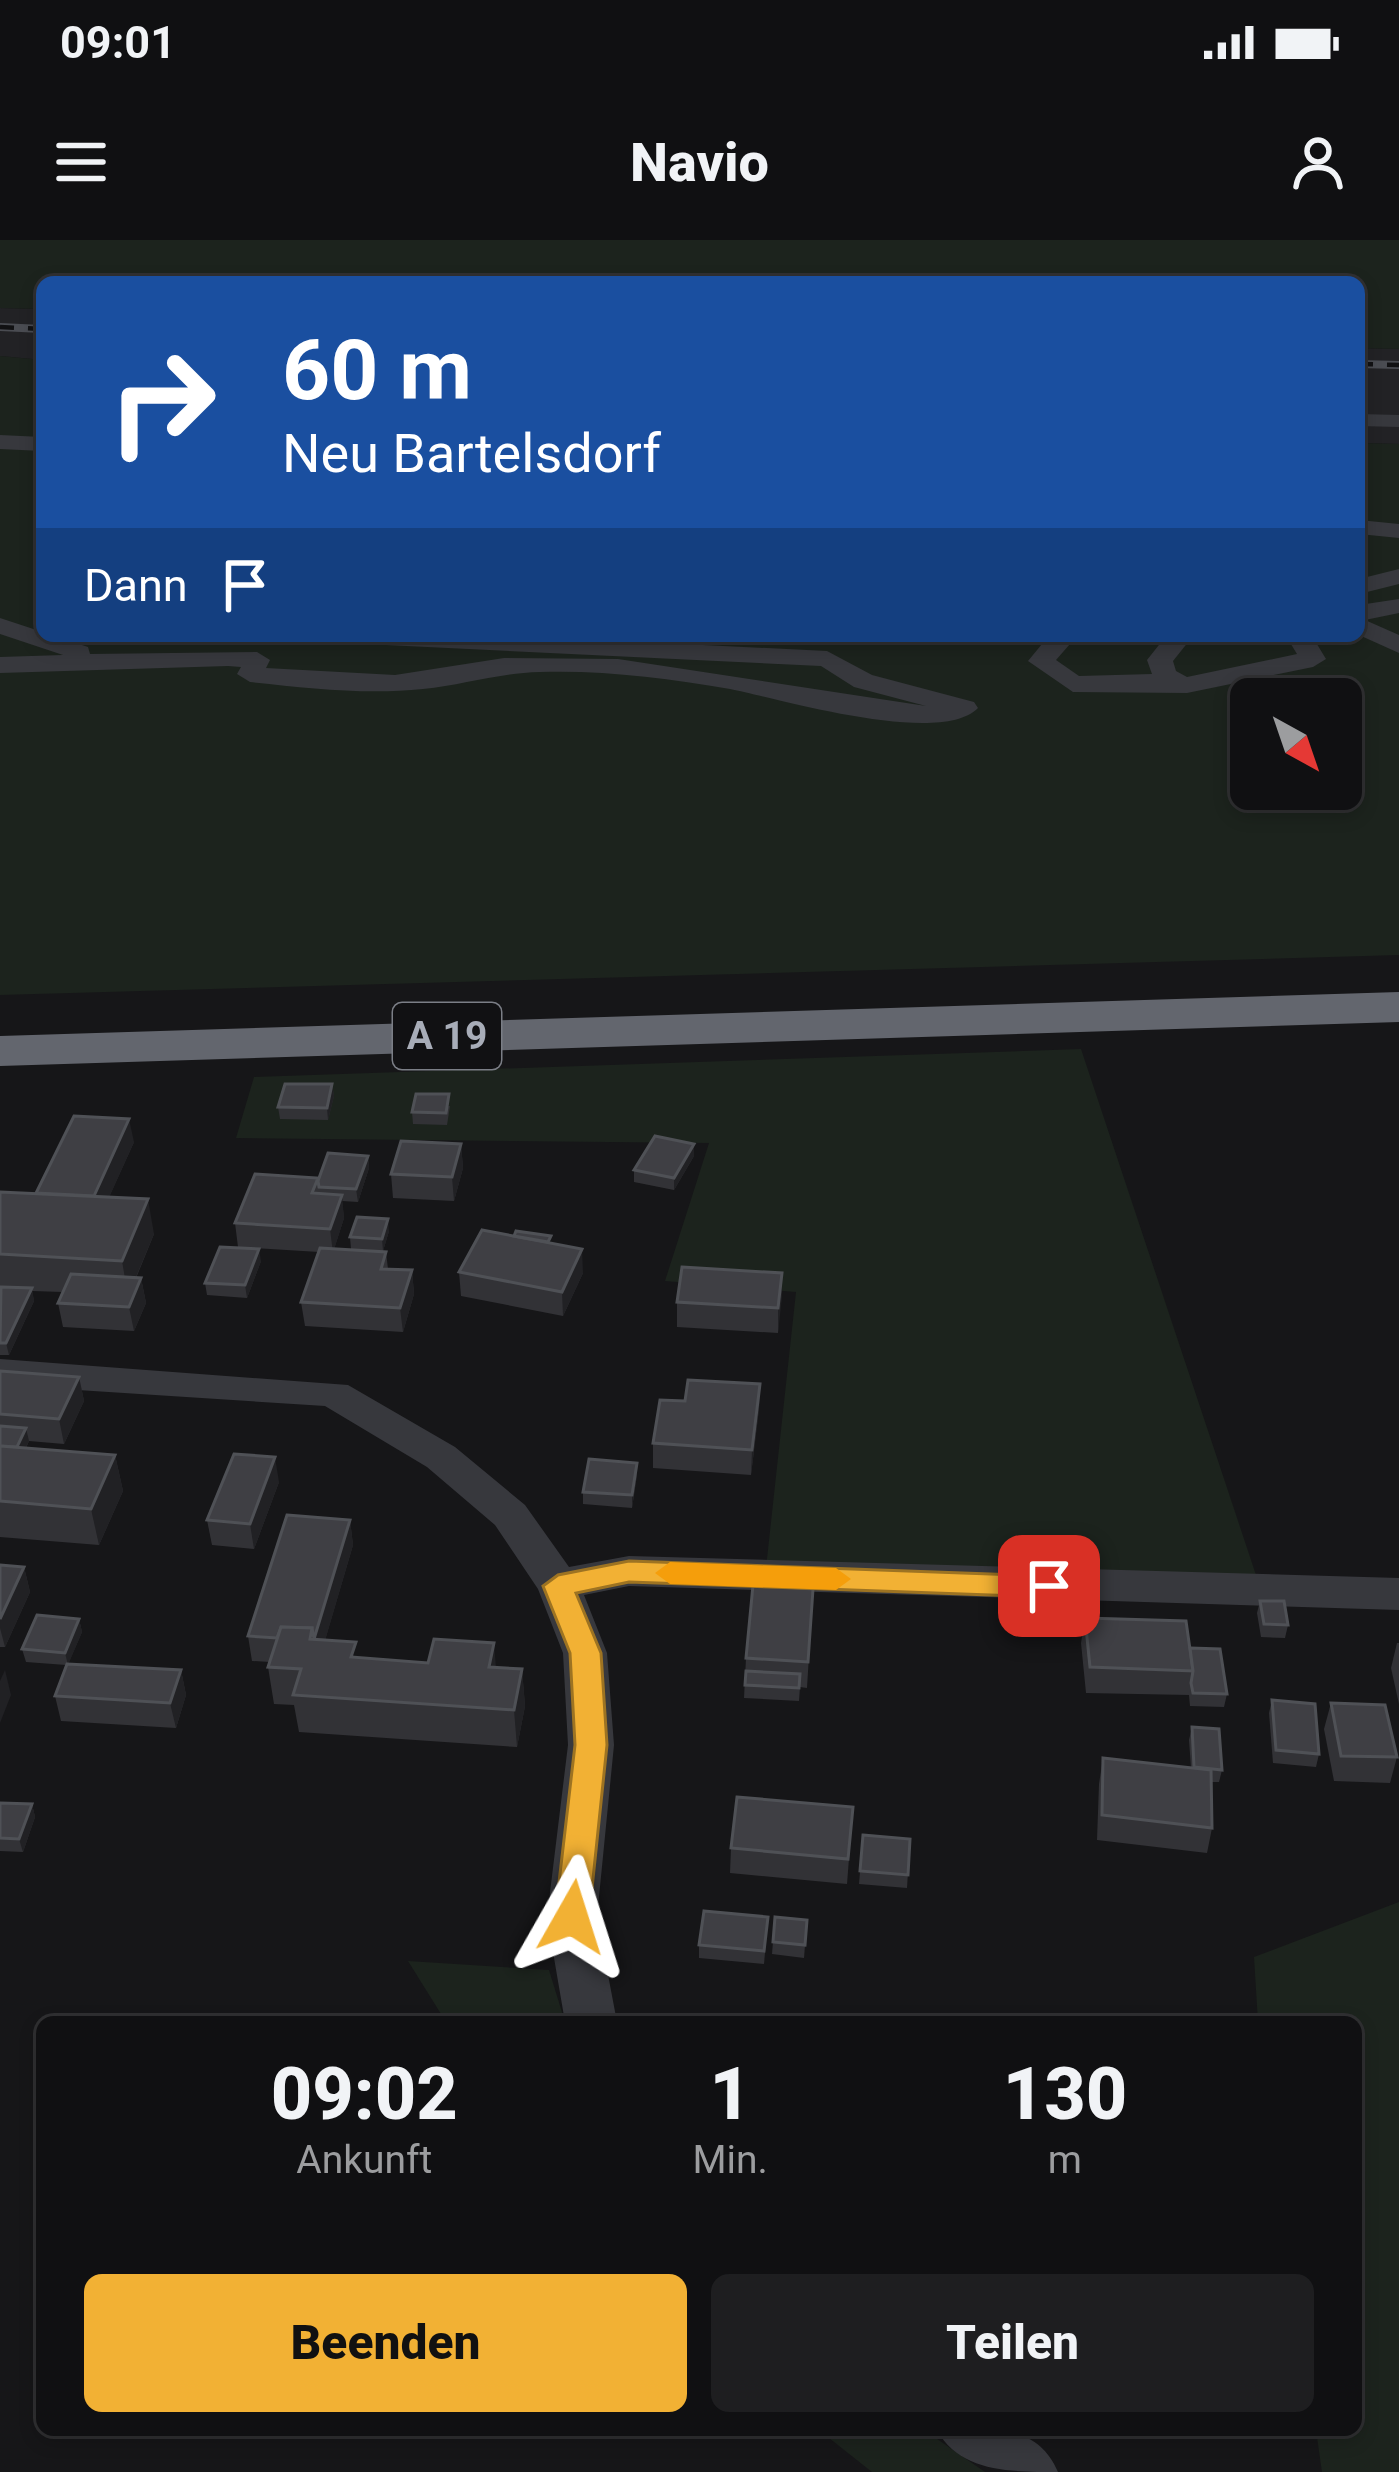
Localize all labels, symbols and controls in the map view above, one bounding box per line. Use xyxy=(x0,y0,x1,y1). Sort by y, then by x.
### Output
text: 09:01 xyxy=(60,16,176,69)
icon: menu xyxy=(48,129,114,195)
icon: person xyxy=(1285,129,1351,195)
text: Navio xyxy=(630,131,769,194)
text: 60 m xyxy=(282,321,472,420)
icon: right xyxy=(84,324,240,480)
text: Neu Bartelsdorf xyxy=(282,422,661,485)
icon: arrive xyxy=(212,552,278,618)
text: Dann xyxy=(84,559,188,612)
north arrow xyxy=(1230,678,1362,810)
map controls xyxy=(1230,678,1362,810)
road number: A 19 xyxy=(393,1003,501,1069)
pin xyxy=(998,1535,1100,1637)
icon: arrive xyxy=(1016,1553,1082,1619)
position arrow xyxy=(509,1854,635,1980)
text: 09:02 xyxy=(271,2052,458,2137)
text: 1 xyxy=(709,2052,751,2137)
text: 130 xyxy=(1003,2052,1127,2137)
text: Ankunft xyxy=(296,2137,432,2183)
text: Min. xyxy=(693,2137,768,2183)
text: m xyxy=(1048,2137,1082,2183)
button: Beenden xyxy=(84,2274,687,2412)
button: Teilen xyxy=(711,2274,1314,2412)

